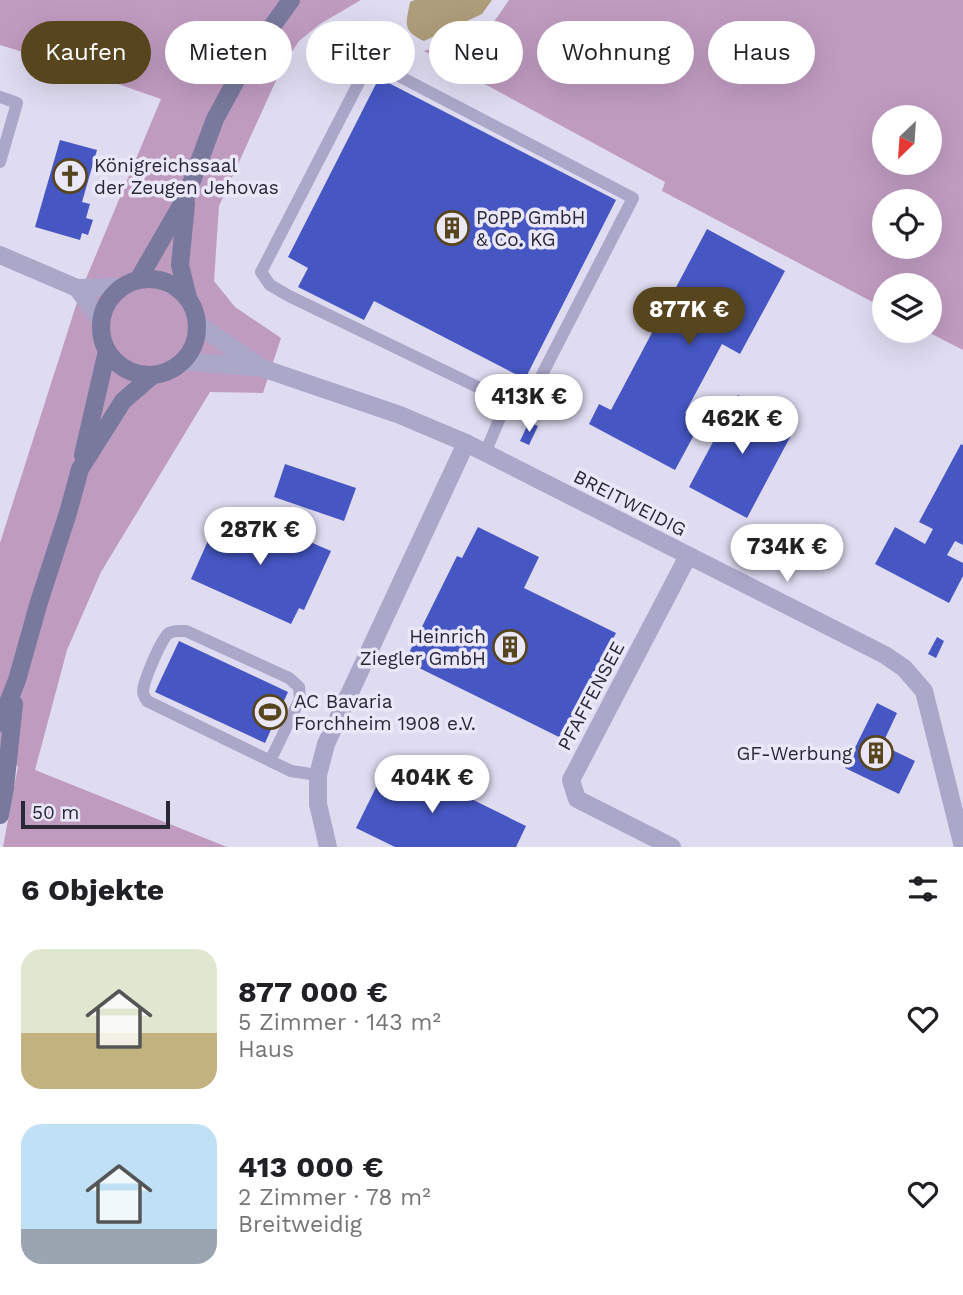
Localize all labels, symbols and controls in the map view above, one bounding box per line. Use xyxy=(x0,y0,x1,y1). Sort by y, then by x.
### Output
chip: Kaufen xyxy=(21,21,151,84)
chip: Mieten xyxy=(165,21,292,84)
chip: Filter xyxy=(306,21,415,84)
chip: Neu xyxy=(429,21,523,84)
chip: Wohnung xyxy=(537,21,694,84)
chip: Haus xyxy=(708,21,815,84)
north arrow xyxy=(872,105,942,175)
map controls xyxy=(872,105,942,343)
place label: Königreichssaal der Zeugen Jehovas xyxy=(94,154,279,199)
church icon: Königreichssaal der Zeugen Jehovas xyxy=(51,157,89,195)
button: locate xyxy=(872,189,942,259)
place label: PoPP GmbH & Co. KG xyxy=(476,206,585,251)
building icon: PoPP GmbH & Co. KG xyxy=(433,209,471,247)
button: layers xyxy=(872,273,942,343)
pin: 877K € xyxy=(632,288,746,347)
text: 877K € xyxy=(649,296,729,323)
pin: 413K € xyxy=(472,374,586,434)
text: 413K € xyxy=(491,383,567,410)
pin: 462K € xyxy=(685,396,799,456)
text: 462K € xyxy=(701,405,783,432)
street label: BREITWEIDIG xyxy=(570,465,690,541)
pin: 287K € xyxy=(203,508,317,567)
text: 287K € xyxy=(220,516,300,543)
pin: 734K € xyxy=(730,524,844,584)
text: 734K € xyxy=(746,533,828,560)
place label: Heinrich Ziegler GmbH xyxy=(360,625,486,670)
building icon: Heinrich Ziegler GmbH xyxy=(491,628,529,666)
street label: PFAFFENSEE xyxy=(553,638,629,754)
place label: AC Bavaria Forchheim 1908 e.V. xyxy=(294,690,476,735)
sports icon: AC Bavaria Forchheim 1908 e.V. xyxy=(251,693,289,731)
building icon: GF-Werbung xyxy=(857,734,895,772)
place label: GF-Werbung xyxy=(737,742,853,765)
pin: 404K € xyxy=(375,756,489,815)
text: 404K € xyxy=(390,764,474,791)
scale bar xyxy=(21,798,170,830)
text: 50 m xyxy=(32,801,79,824)
icon: filters xyxy=(904,870,942,908)
text: 6 Objekte xyxy=(21,872,164,907)
text: 877 000 € xyxy=(238,974,388,1009)
icon: home xyxy=(77,977,161,1061)
icon: heart xyxy=(904,1000,942,1038)
text: 5 Zimmer · 143 m² xyxy=(238,1009,441,1036)
text: Haus xyxy=(238,1036,294,1063)
text: 413 000 € xyxy=(238,1149,384,1184)
icon: home xyxy=(77,1152,161,1236)
icon: heart xyxy=(904,1175,942,1213)
text: 2 Zimmer · 78 m² xyxy=(238,1184,431,1211)
text: Breitweidig xyxy=(238,1211,362,1238)

